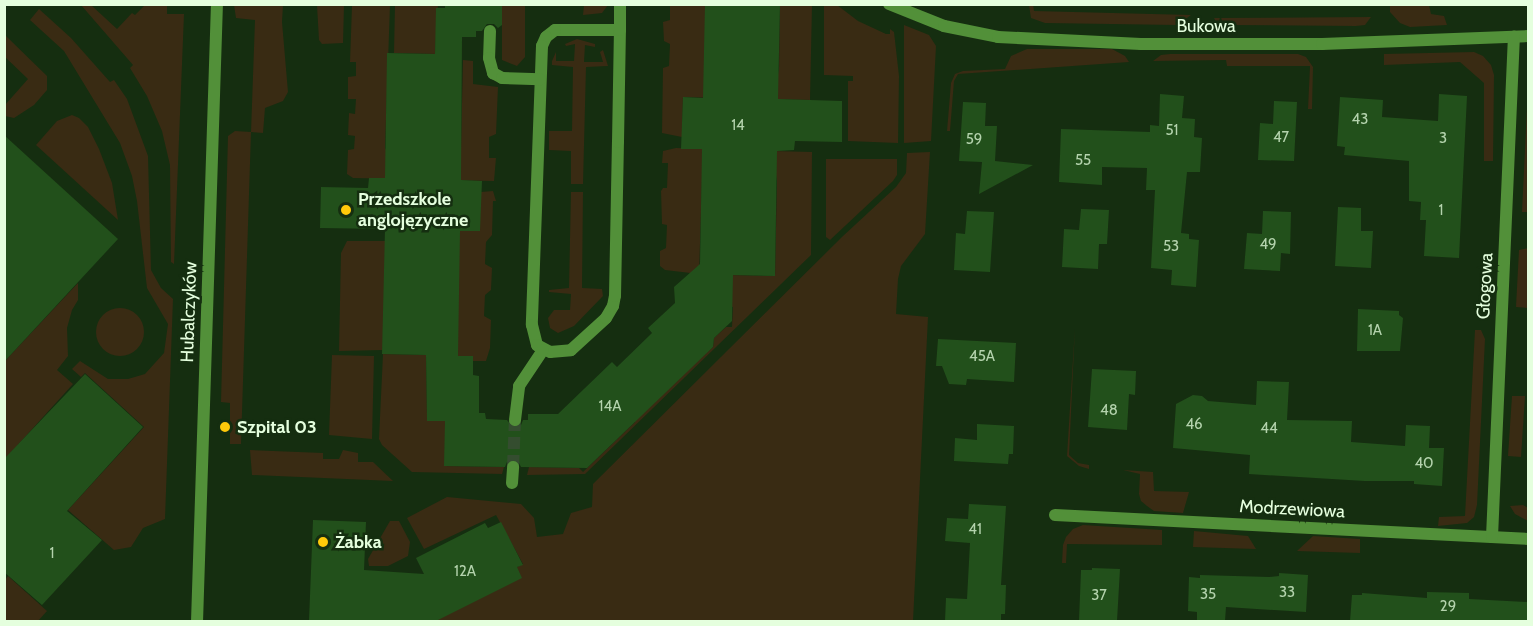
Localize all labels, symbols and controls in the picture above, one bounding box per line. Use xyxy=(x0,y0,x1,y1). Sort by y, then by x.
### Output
street label: Bukowa xyxy=(1176,15,1236,37)
house number: 43 xyxy=(1352,111,1368,129)
house number: 14 xyxy=(731,117,745,135)
house number: 51 xyxy=(1165,122,1179,140)
house number: 47 xyxy=(1273,129,1289,147)
house number: 3 xyxy=(1439,130,1447,148)
house number: 59 xyxy=(966,131,982,149)
house number: 55 xyxy=(1075,152,1091,170)
place label: Przedszkole anglojęzyczne xyxy=(358,189,468,232)
house number: 1 xyxy=(1439,202,1443,220)
marker: Przedszkole anglojęzyczne xyxy=(339,203,353,217)
house number: 49 xyxy=(1259,236,1277,254)
house number: 53 xyxy=(1163,238,1179,256)
street label: Głogowa xyxy=(1472,252,1498,320)
street label: Hubalczyków xyxy=(176,261,202,363)
house number: 1A xyxy=(1368,322,1382,340)
house number: 45A xyxy=(969,348,995,366)
house number: 14A xyxy=(599,398,621,416)
house number: 48 xyxy=(1100,402,1118,420)
place label: Szpital 03 xyxy=(237,416,317,438)
house number: 46 xyxy=(1185,416,1203,434)
marker: Szpital 03 xyxy=(218,420,232,434)
house number: 44 xyxy=(1260,420,1278,438)
house number: 40 xyxy=(1414,455,1434,473)
street label: Modrzewiowa xyxy=(1239,495,1345,523)
house number: 41 xyxy=(968,521,982,539)
place label: Żabka xyxy=(335,531,382,553)
marker: Żabka xyxy=(316,535,330,549)
house number: 1 xyxy=(50,545,54,563)
house number: 12A xyxy=(454,563,476,581)
house number: 33 xyxy=(1279,584,1295,602)
house number: 35 xyxy=(1200,586,1216,604)
house number: 37 xyxy=(1091,587,1107,605)
house number: 29 xyxy=(1440,598,1456,616)

